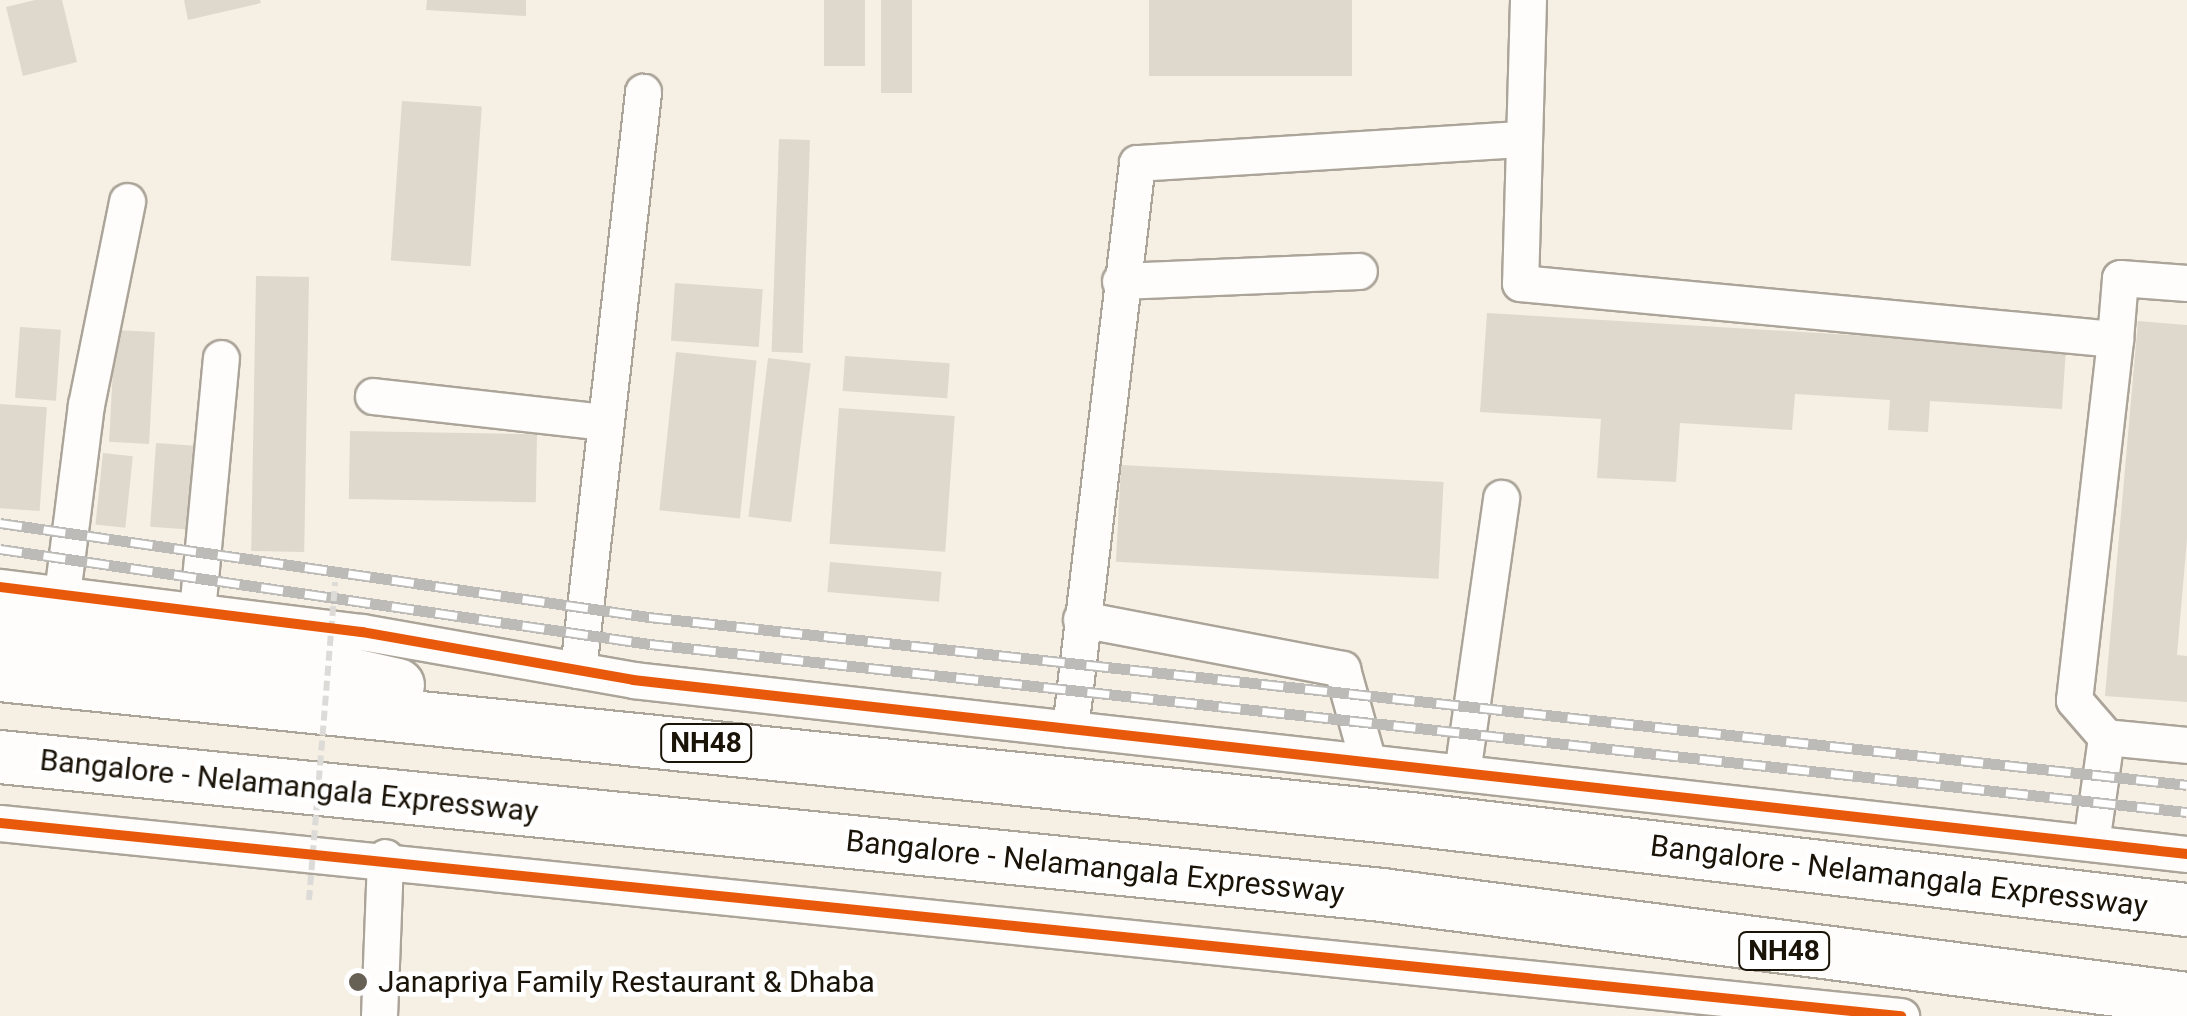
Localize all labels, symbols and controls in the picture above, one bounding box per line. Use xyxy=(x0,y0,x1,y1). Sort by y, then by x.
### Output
road number: NH48 xyxy=(658,720,754,766)
street label: Bangalore - Nelamangala Expressway xyxy=(38,742,540,830)
street label: Bangalore - Nelamangala Expressway xyxy=(844,823,1346,911)
street label: Bangalore - Nelamangala Expressway xyxy=(1648,828,2150,924)
road number: NH48 xyxy=(1736,928,1832,974)
place label: Janapriya Family Restaurant & Dhaba xyxy=(378,964,875,1000)
marker: Janapriya Family Restaurant & Dhaba xyxy=(347,971,369,993)

